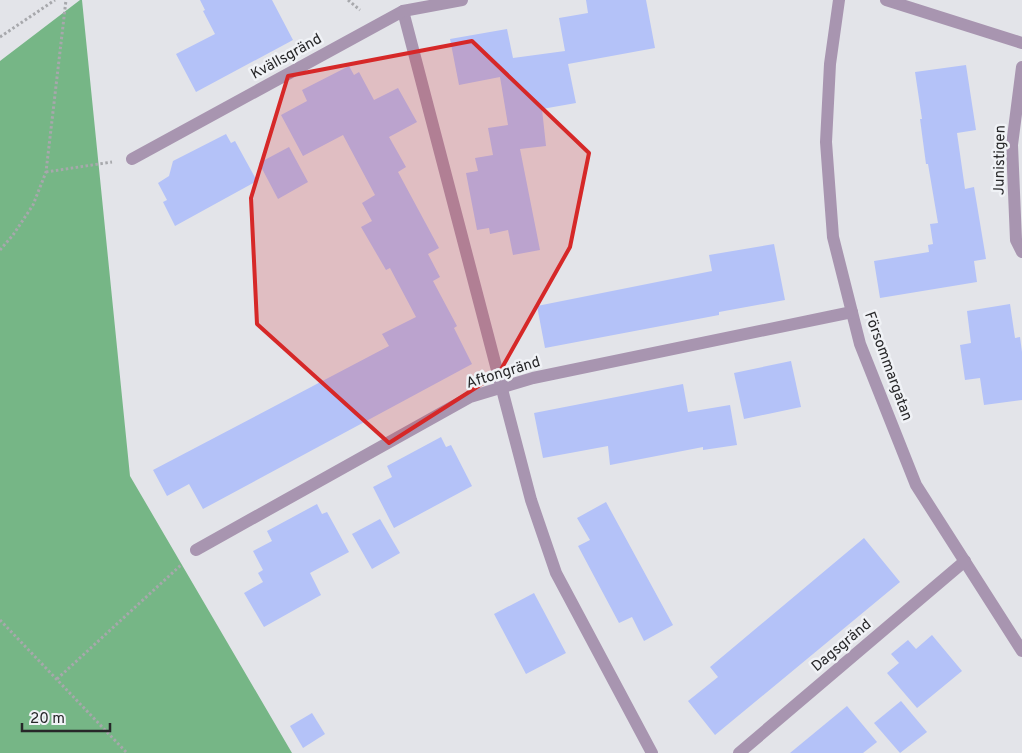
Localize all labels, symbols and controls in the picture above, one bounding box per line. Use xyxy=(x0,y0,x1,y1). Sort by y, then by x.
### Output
street label: Kvällsgränd xyxy=(248,30,326,85)
street label: Junistigen xyxy=(990,125,1011,195)
street label: Försommargatan xyxy=(859,309,916,424)
street label: Aftongränd xyxy=(464,353,543,394)
street label: Dagsgränd xyxy=(808,616,876,677)
scale bar xyxy=(22,700,110,732)
text: 20 m xyxy=(30,710,65,729)

